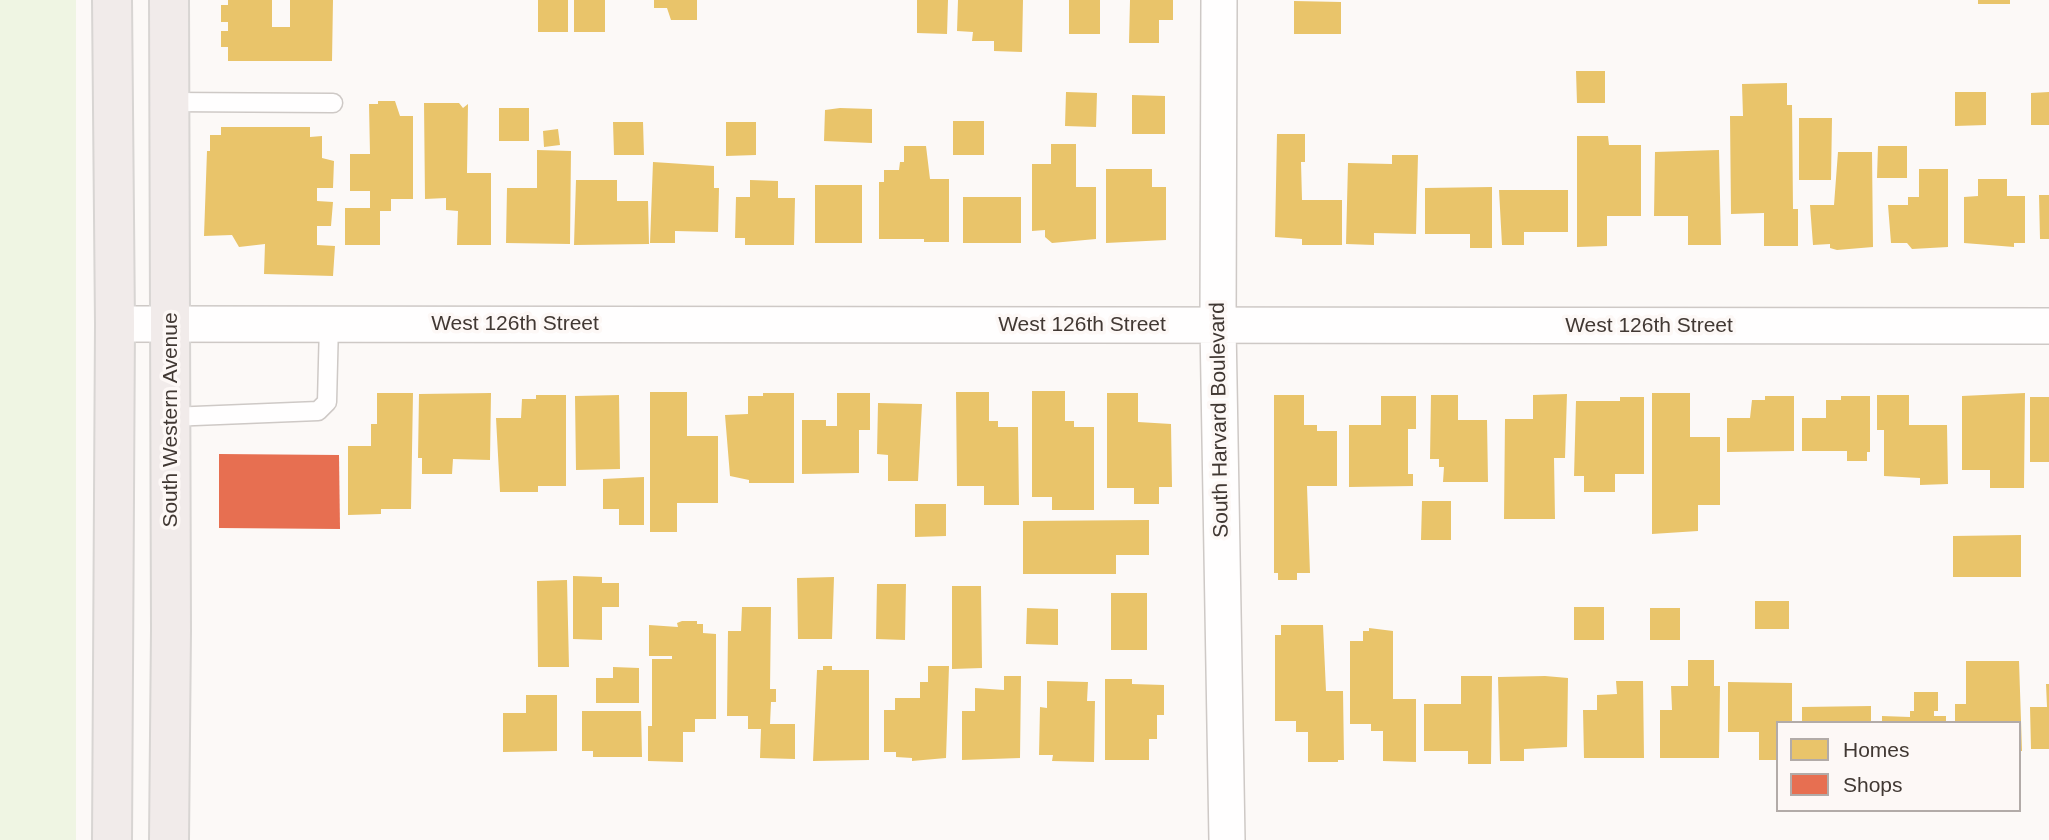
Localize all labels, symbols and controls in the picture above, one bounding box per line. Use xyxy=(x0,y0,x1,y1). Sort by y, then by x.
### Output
street label: South Harvard Boulevard xyxy=(1205,302,1235,538)
street label: West 126th Street xyxy=(431,311,599,337)
street label: South Western Avenue xyxy=(158,312,184,528)
street label: West 126th Street xyxy=(998,312,1166,338)
street label: West 126th Street xyxy=(1565,313,1733,339)
legend xyxy=(1776,721,2021,812)
text: Homes xyxy=(1843,738,1910,761)
text: Shops xyxy=(1843,773,1903,796)

